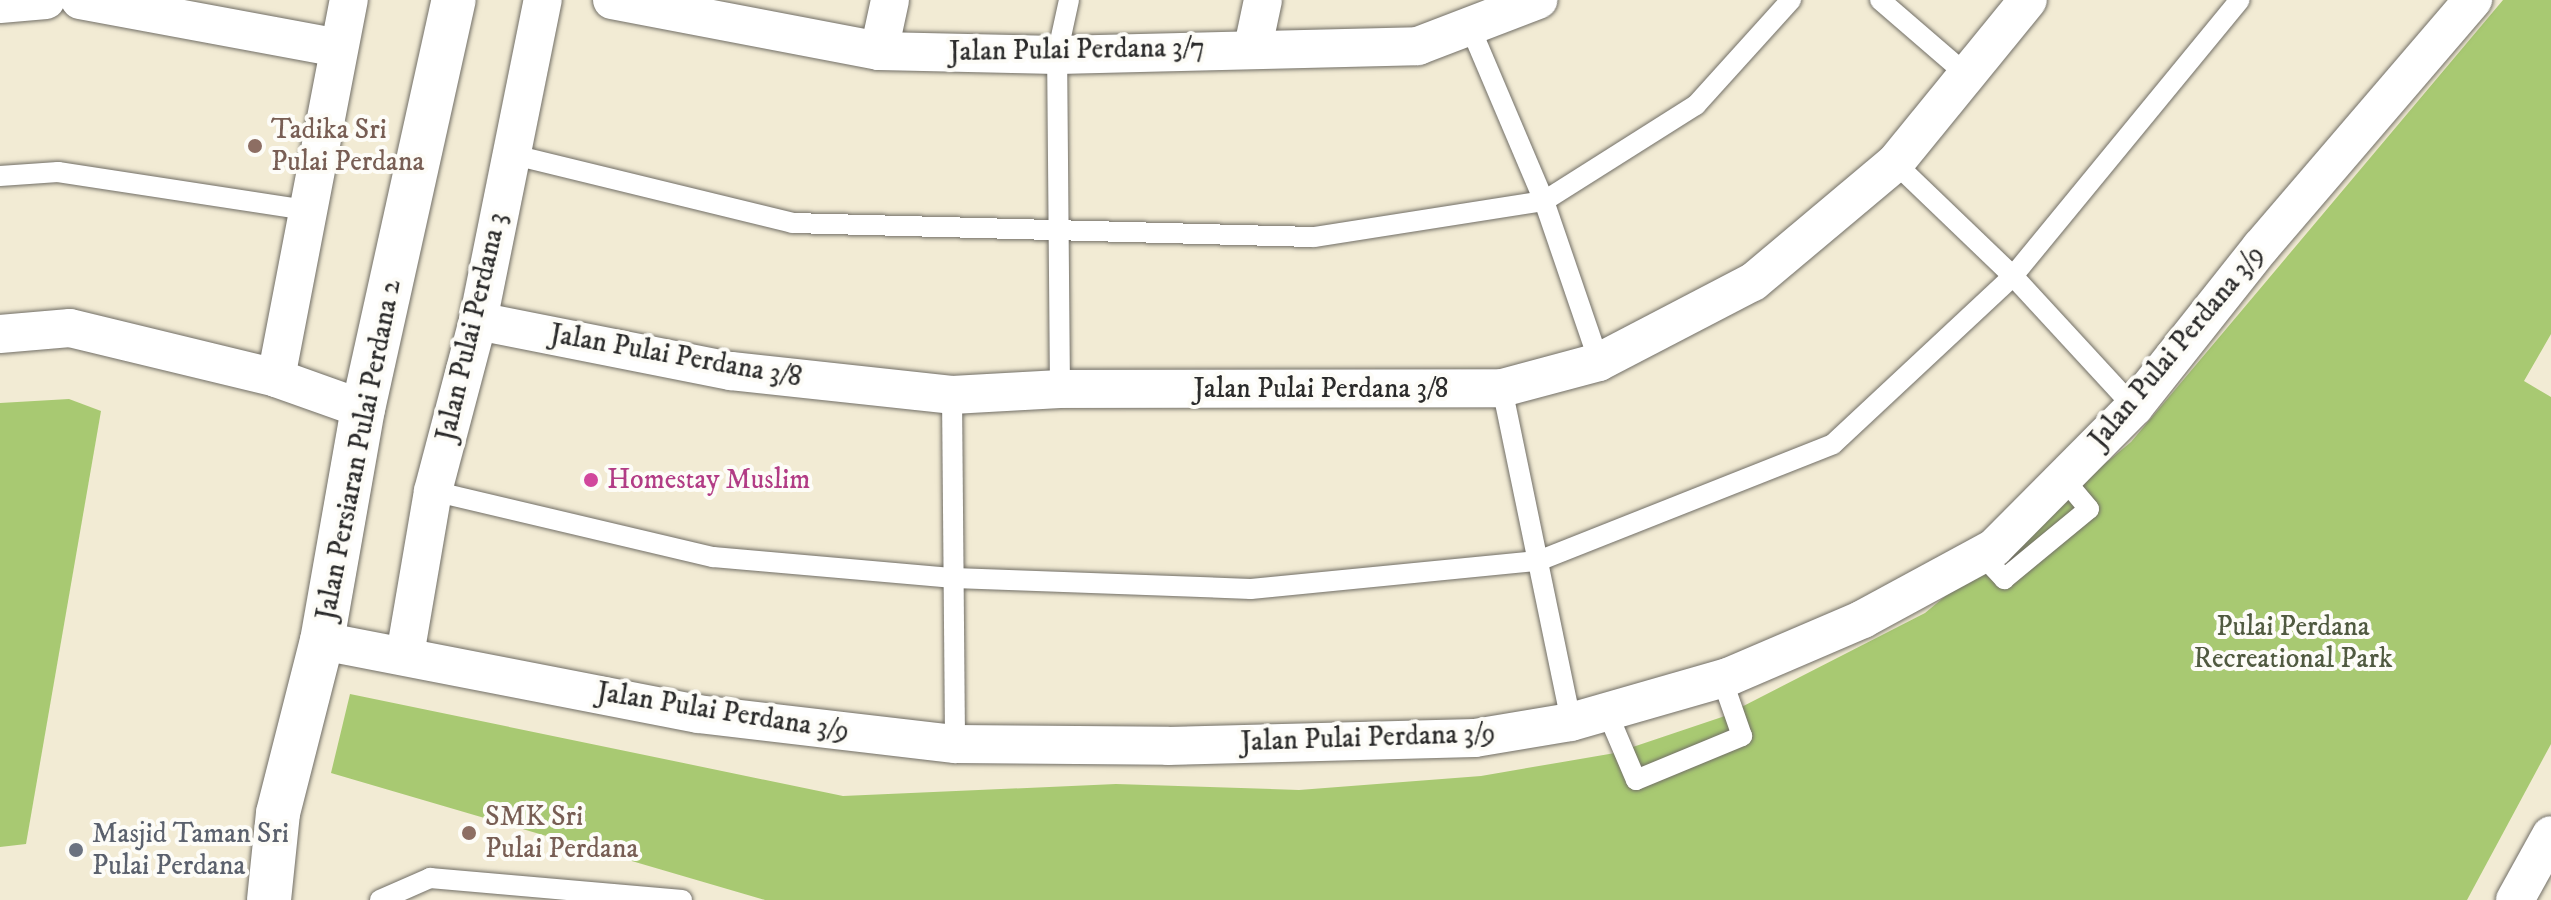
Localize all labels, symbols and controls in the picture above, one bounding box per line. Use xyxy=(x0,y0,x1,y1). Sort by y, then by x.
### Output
street label: Jalan Pulai Perdana 3/7 xyxy=(949,31,1205,69)
place label: Tadika Sri Pulai Perdana xyxy=(271,113,424,179)
marker: Tadika Sri Pulai Perdana xyxy=(246,137,264,155)
street label: Jalan Pulai Perdana 3 xyxy=(429,210,515,444)
street label: Jalan Pulai Perdana 3/9 xyxy=(2082,239,2272,455)
street label: Jalan Persiaran Pulai Perdana 2 xyxy=(310,277,408,623)
street label: Jalan Pulai Perdana 3/8 xyxy=(548,317,804,395)
street label: Jalan Pulai Perdana 3/8 xyxy=(1194,372,1448,406)
place label: Homestay Muslim xyxy=(607,463,810,497)
marker: Homestay Muslim xyxy=(582,471,600,489)
park label: Pulai Perdana Recreational Park xyxy=(2193,610,2393,676)
street label: Jalan Pulai Perdana 3/9 xyxy=(594,675,852,749)
street label: Jalan Pulai Perdana 3/9 xyxy=(1240,717,1496,759)
place label: SMK Sri Pulai Perdana xyxy=(485,800,638,866)
place label: Masjid Taman Sri Pulai Perdana xyxy=(92,817,289,883)
marker: SMK Sri Pulai Perdana xyxy=(460,824,478,842)
marker: Masjid Taman Sri Pulai Perdana xyxy=(67,841,85,859)

